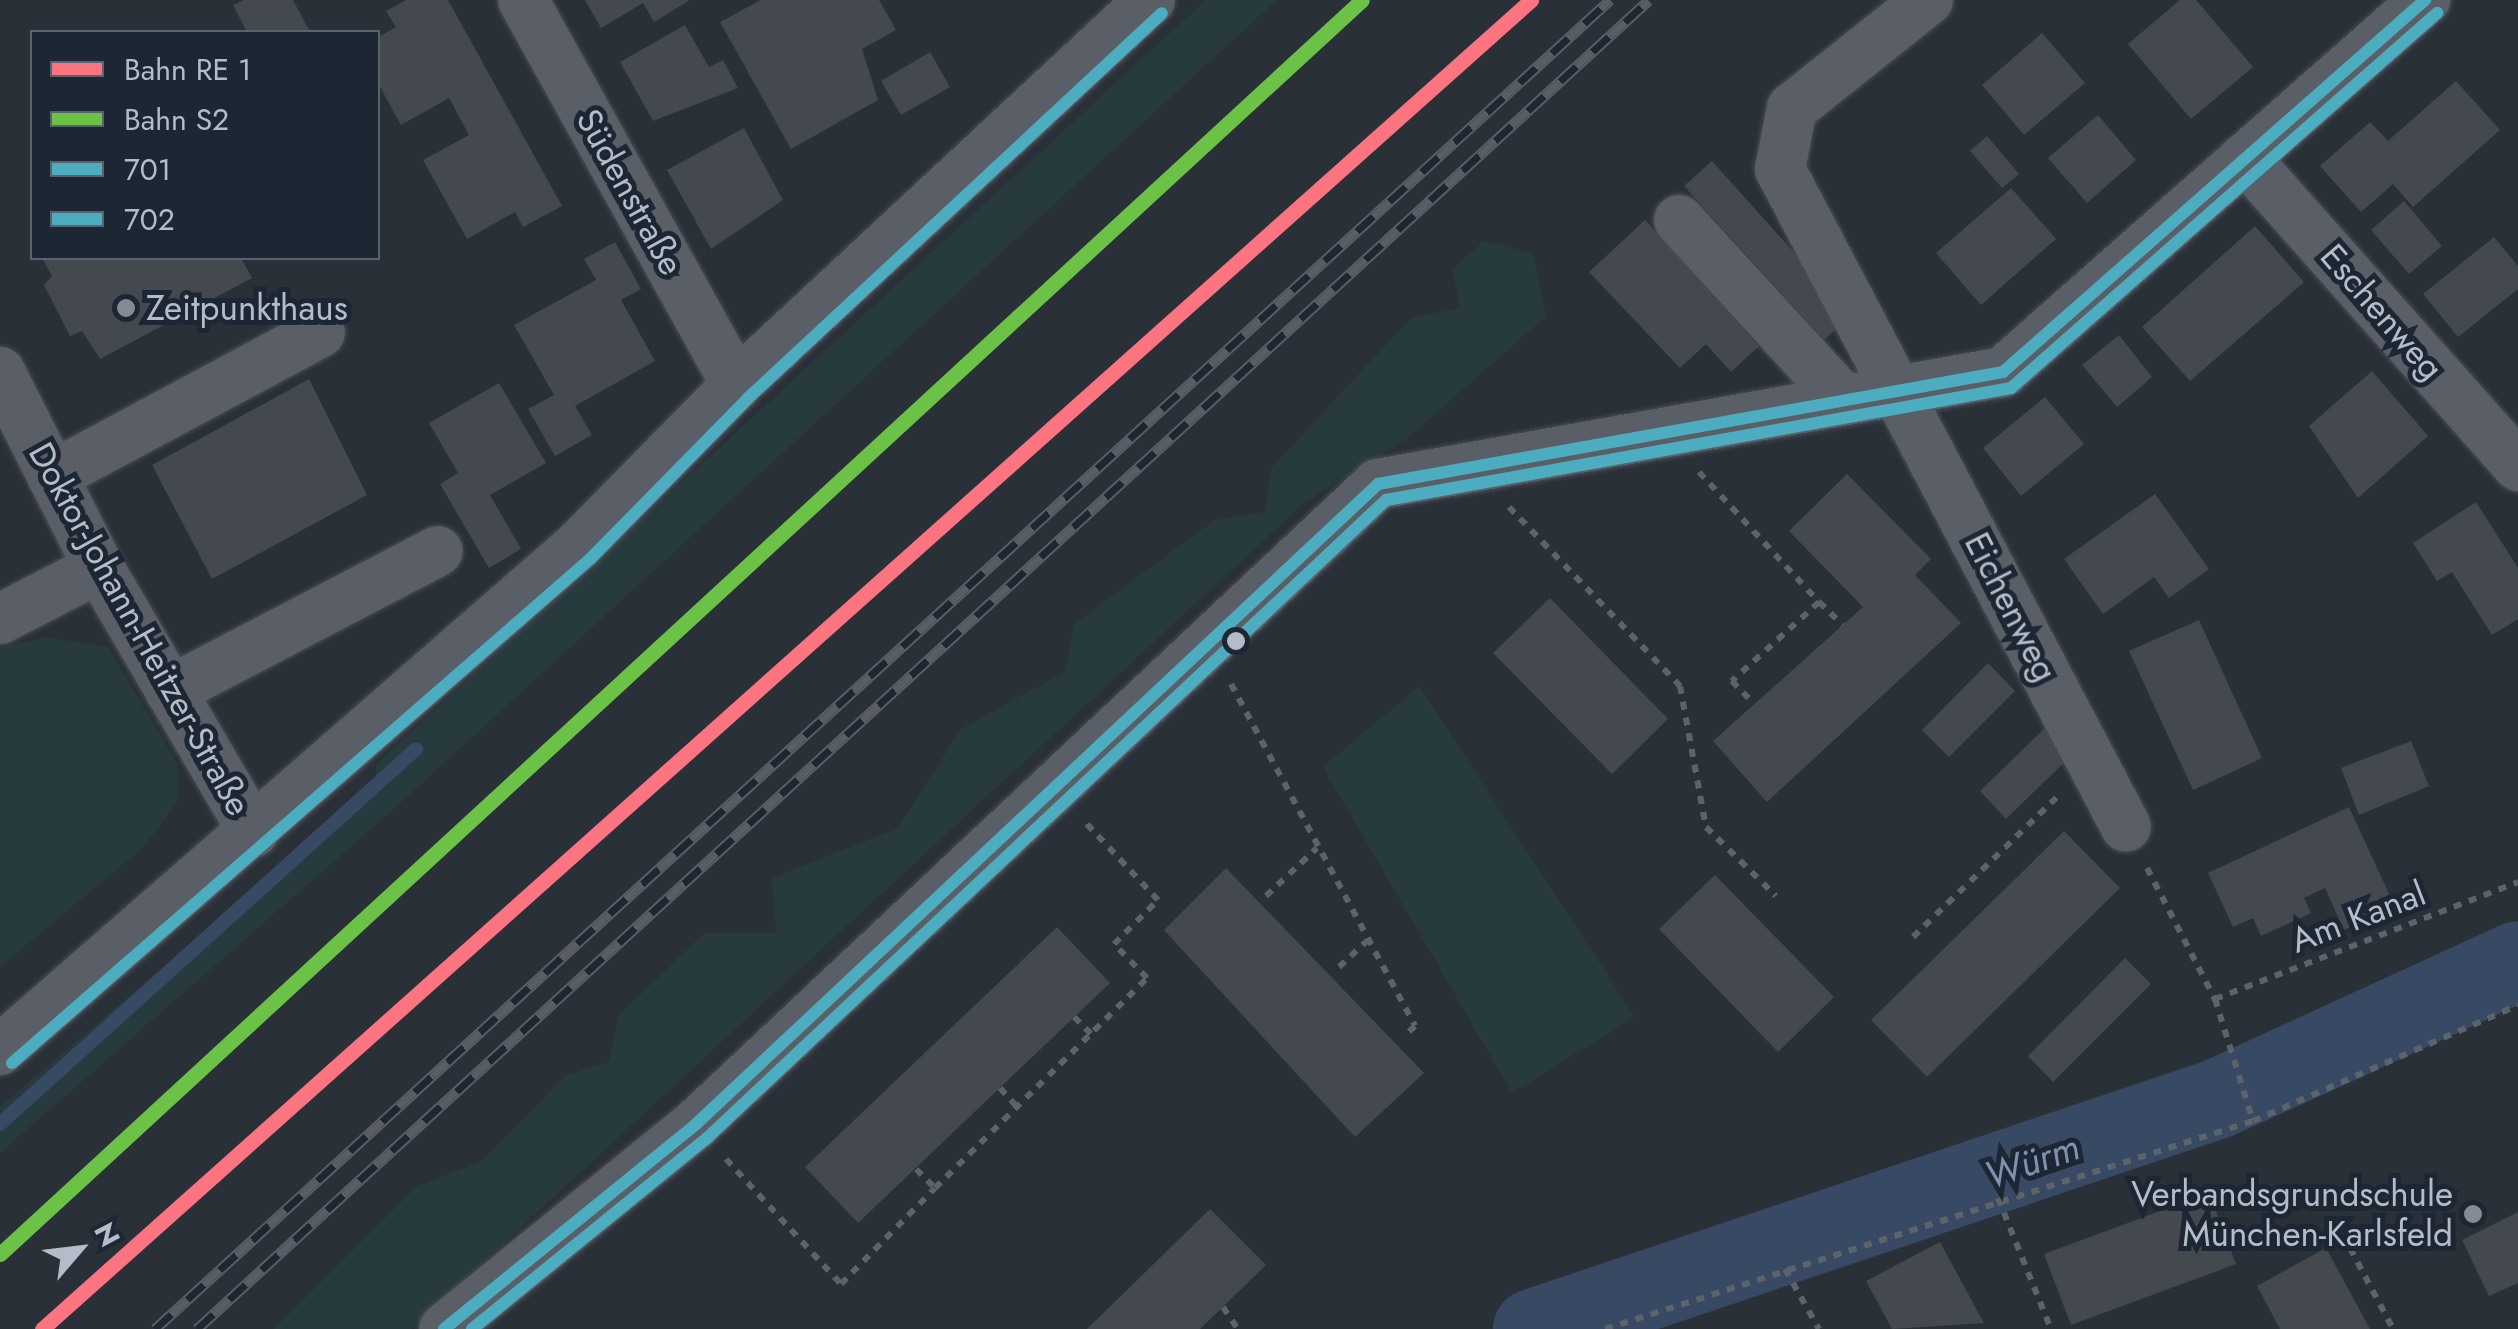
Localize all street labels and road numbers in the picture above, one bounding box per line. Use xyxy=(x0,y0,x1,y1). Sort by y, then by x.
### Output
street label: Südenstraße xyxy=(567,102,693,282)
street label: Eschenweg xyxy=(2312,236,2452,388)
street label: Doktor-Johann-Heitzer-Straße xyxy=(20,435,260,823)
street label: Eichenweg xyxy=(1956,526,2066,688)
street label: Am Kanal xyxy=(2285,872,2431,962)

